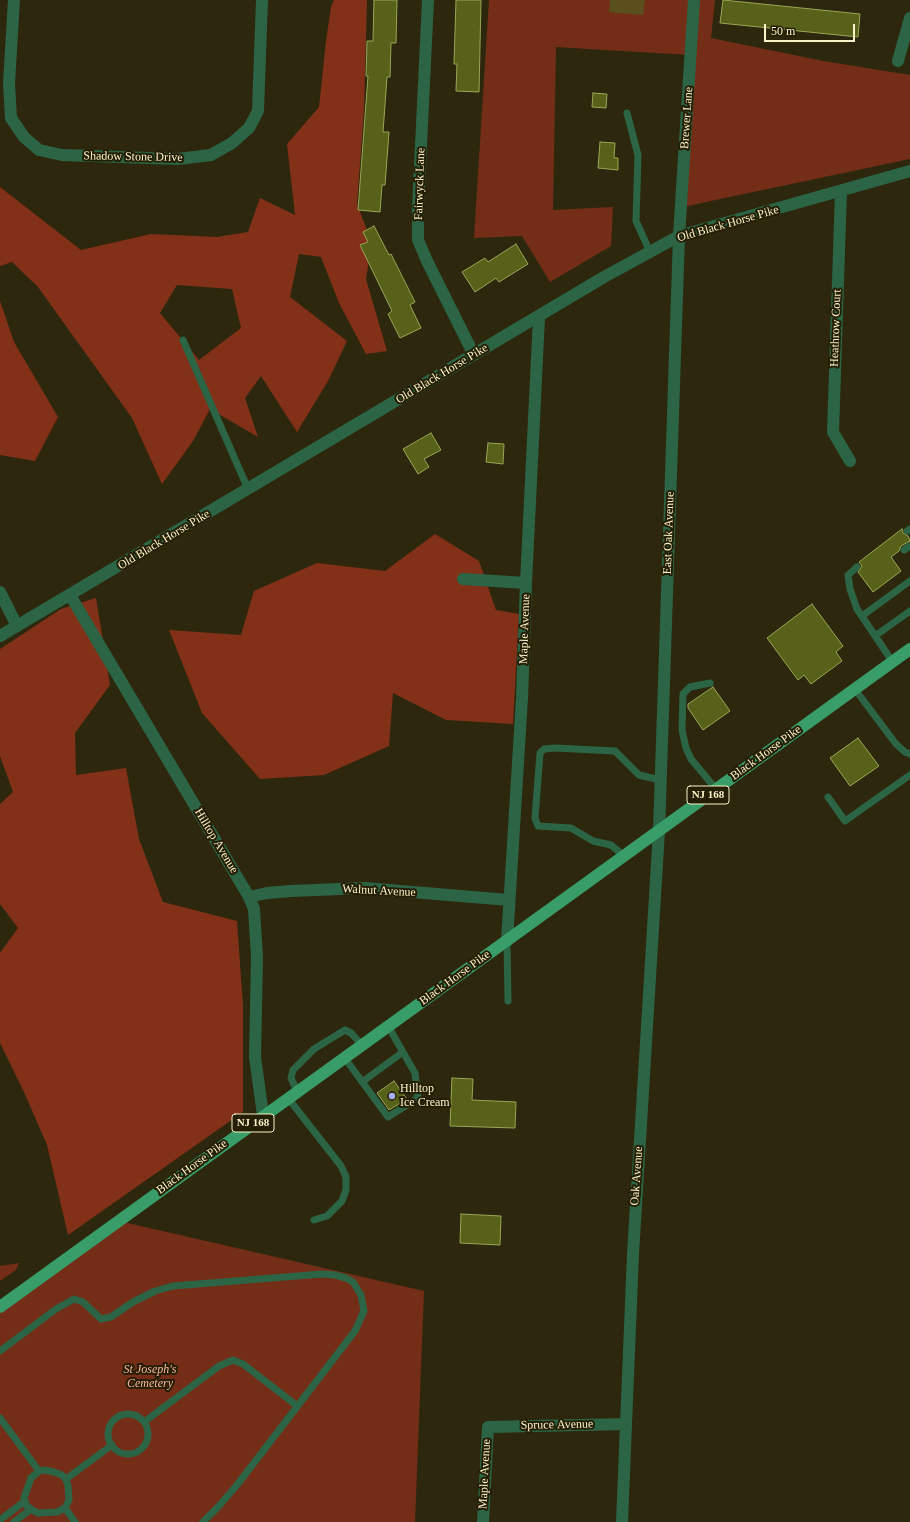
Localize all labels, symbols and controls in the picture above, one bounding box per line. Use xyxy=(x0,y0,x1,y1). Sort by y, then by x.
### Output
scale bar xyxy=(766,16,857,42)
text: 50 m xyxy=(771,24,795,38)
street label: Brewer Lane xyxy=(678,86,696,150)
street label: Fairwyck Lane xyxy=(412,148,428,220)
street label: Shadow Stone Drive xyxy=(83,149,183,165)
street label: Old Black Horse Pike xyxy=(676,203,780,245)
street label: Heathrow Court xyxy=(827,289,845,367)
street label: Old Black Horse Pike xyxy=(393,341,491,407)
street label: East Oak Avenue xyxy=(660,491,678,575)
street label: Old Black Horse Pike xyxy=(115,507,213,573)
street label: Maple Avenue xyxy=(517,594,533,664)
street label: Black Horse Pike xyxy=(728,722,804,784)
road number: NJ 168 xyxy=(687,786,729,804)
street label: Hilltop Avenue xyxy=(191,806,241,876)
street label: Walnut Avenue xyxy=(342,882,416,900)
street label: Black Horse Pike xyxy=(417,947,493,1009)
place label: Hilltop Ice Cream xyxy=(400,1082,450,1110)
marker: Hilltop Ice Cream xyxy=(387,1091,397,1101)
road number: NJ 168 xyxy=(232,1114,274,1132)
street label: Black Horse Pike xyxy=(154,1136,230,1198)
street label: Oak Avenue xyxy=(628,1146,646,1206)
park label: St Joseph's Cemetery xyxy=(124,1363,176,1391)
street label: Spruce Avenue xyxy=(521,1417,593,1433)
street label: Maple Avenue xyxy=(476,1439,494,1509)

